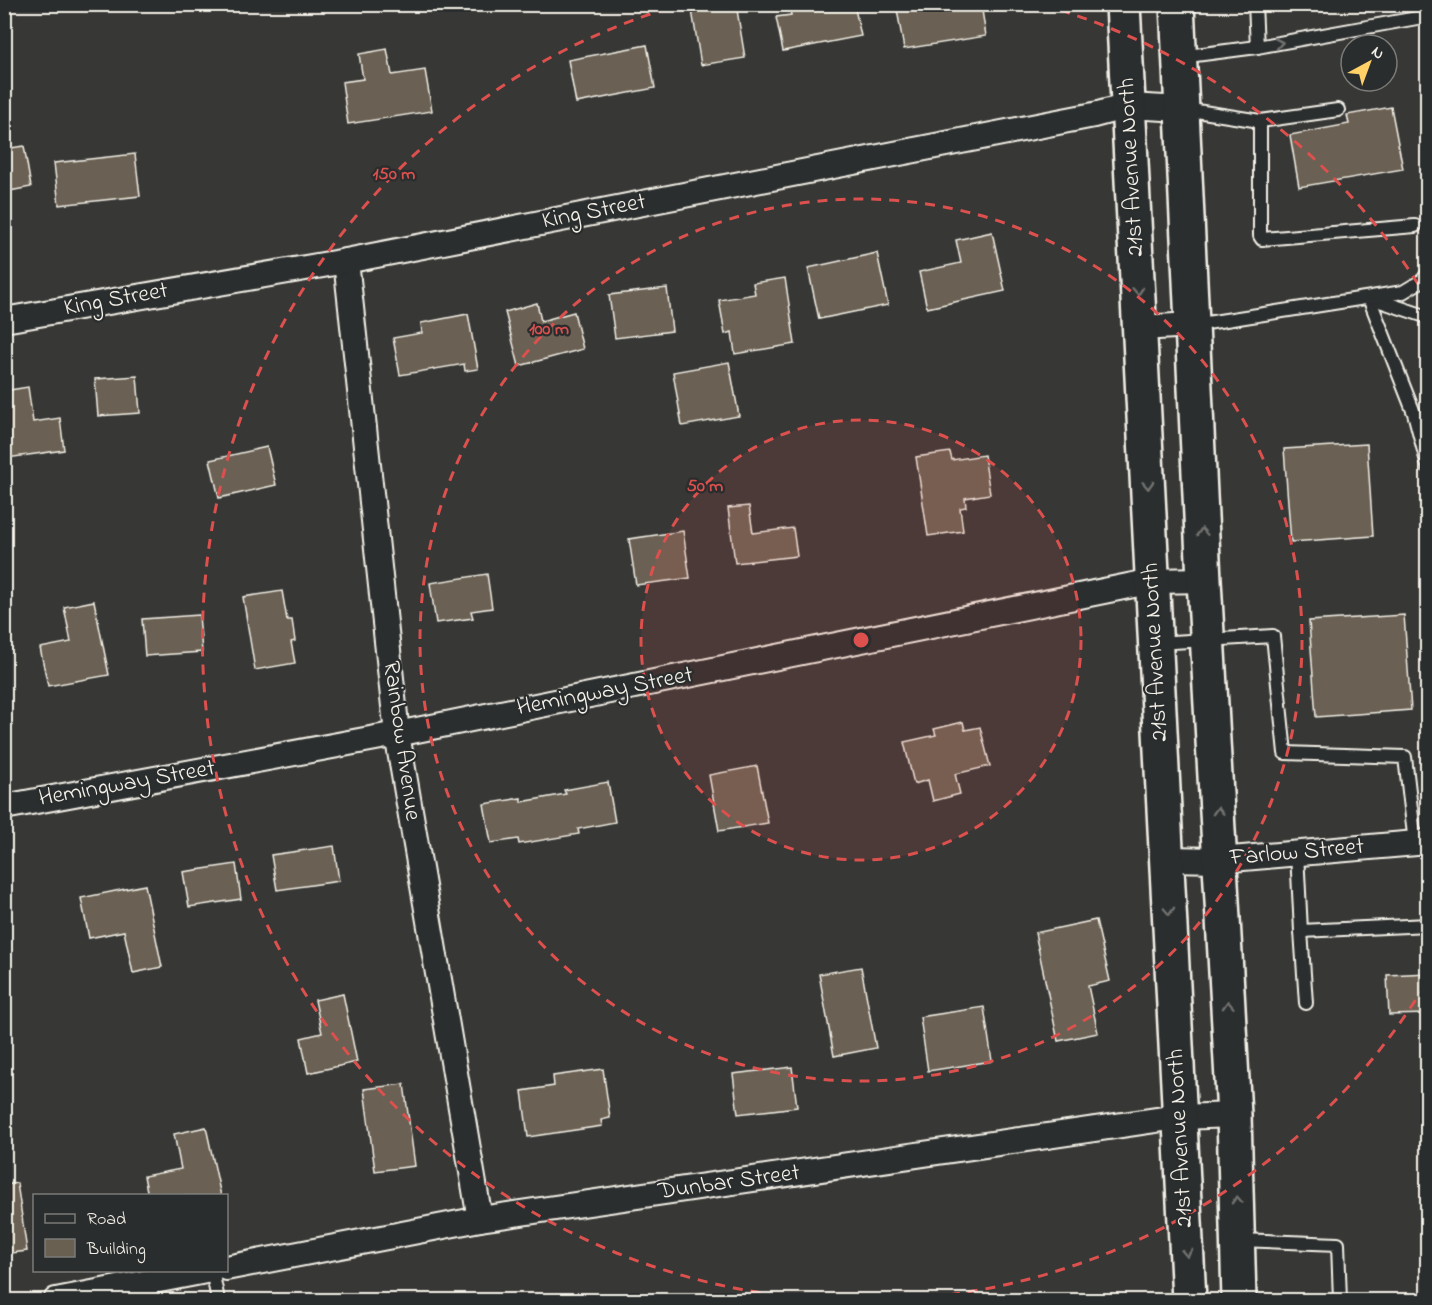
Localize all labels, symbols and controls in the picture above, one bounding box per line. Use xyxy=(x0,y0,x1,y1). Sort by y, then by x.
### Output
north arrow xyxy=(1339,33,1399,93)
one-way arrow xyxy=(1274,37,1284,50)
text: N xyxy=(1366,41,1390,66)
street label: 21st Avenue North xyxy=(1110,77,1154,257)
text: 150 m xyxy=(373,162,415,188)
street label: King Street xyxy=(539,185,649,239)
street label: King Street xyxy=(61,274,171,326)
one-way arrow xyxy=(1131,286,1144,295)
text: 100 m xyxy=(529,317,569,343)
text: 50 m xyxy=(687,474,723,500)
one-way arrow xyxy=(1141,481,1154,490)
one-way arrow xyxy=(1196,527,1209,536)
street label: 21st Avenue North xyxy=(1134,562,1178,742)
centre of rings xyxy=(851,630,871,650)
street label: Hemingway Street xyxy=(514,658,696,727)
street label: Rainbow Avenue xyxy=(372,659,430,823)
street label: Hemingway Street xyxy=(36,751,218,818)
one-way arrow xyxy=(1211,806,1224,815)
street label: Farlow Street xyxy=(1227,830,1366,876)
one-way arrow xyxy=(1163,906,1176,915)
one-way arrow xyxy=(1222,1001,1235,1010)
street label: 21st Avenue North xyxy=(1159,1048,1203,1228)
street label: Dunbar Street xyxy=(655,1156,802,1210)
legend xyxy=(33,1194,228,1272)
one-way arrow xyxy=(1230,1196,1243,1205)
text: Road xyxy=(87,1207,126,1233)
text: Building xyxy=(86,1237,146,1264)
one-way arrow xyxy=(1180,1248,1193,1257)

